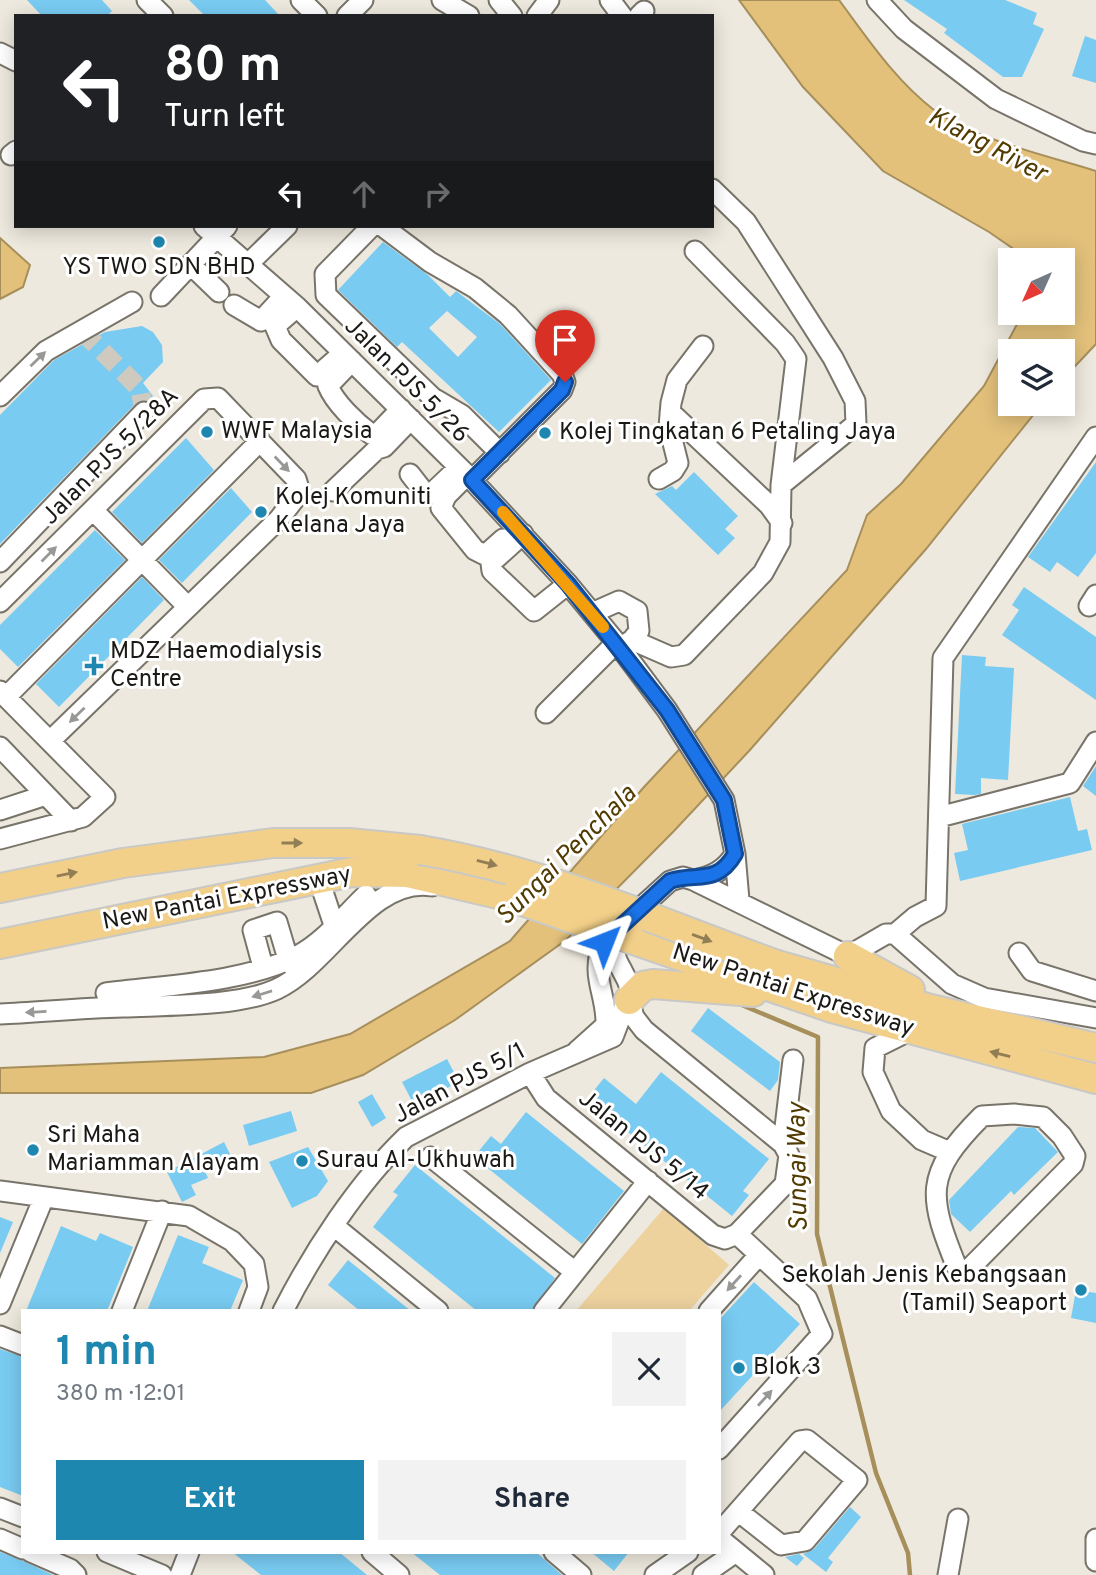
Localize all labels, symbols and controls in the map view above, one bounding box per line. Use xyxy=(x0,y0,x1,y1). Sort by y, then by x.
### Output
text: 80 m xyxy=(164,37,281,99)
icon: left xyxy=(49,42,140,133)
text: Turn left xyxy=(164,98,285,138)
water label: Klang River xyxy=(922,101,1054,192)
icon: left xyxy=(272,175,310,213)
icon: ahead xyxy=(345,175,383,213)
icon: right xyxy=(418,175,456,213)
marker: YS TWO SDN BHD xyxy=(151,234,167,250)
north arrow xyxy=(998,248,1074,326)
map controls xyxy=(998,248,1075,416)
place label: YS TWO SDN BHD xyxy=(62,253,256,283)
pin xyxy=(535,310,595,382)
street label: Jalan PJS 5/26 xyxy=(337,312,475,450)
icon: arrive xyxy=(546,321,584,359)
button: layers xyxy=(998,339,1075,416)
one-way arrow xyxy=(29,351,46,367)
street label: Jalan PJS 5/28A xyxy=(36,382,186,532)
place label: WWF Malaysia xyxy=(221,417,372,447)
place label: Kolej Tingkatan 6 Petaling Jaya xyxy=(559,418,896,448)
marker: WWF Malaysia xyxy=(199,424,215,440)
marker: Kolej Tingkatan 6 Petaling Jaya xyxy=(537,425,553,441)
one-way arrow xyxy=(274,455,290,472)
place label: Kolej Komuniti Kelana Jaya xyxy=(275,483,431,541)
marker: Kolej Komuniti Kelana Jaya xyxy=(253,504,269,520)
one-way arrow xyxy=(40,546,57,563)
place label: MDZ Haemodialysis Centre xyxy=(110,637,322,695)
marker: MDZ Haemodialysis Centre xyxy=(84,656,104,676)
one-way arrow xyxy=(69,707,86,723)
water label: Sungai Penchala xyxy=(490,778,645,933)
one-way arrow xyxy=(281,837,303,849)
one-way arrow xyxy=(476,858,498,869)
street label: New Pantai Expressway xyxy=(100,860,354,938)
one-way arrow xyxy=(56,869,78,880)
position arrow xyxy=(567,905,641,979)
one-way arrow xyxy=(691,933,712,944)
street label: New Pantai Expressway xyxy=(668,938,918,1044)
one-way arrow xyxy=(252,989,273,999)
one-way arrow xyxy=(25,1006,47,1017)
street label: Jalan PJS 5/1 xyxy=(389,1037,531,1131)
one-way arrow xyxy=(989,1048,1011,1059)
street label: Jalan PJS 5/14 xyxy=(572,1084,714,1208)
water label: Sungai Way xyxy=(781,1100,817,1232)
place label: Sri Maha Mariamman Alayam xyxy=(47,1121,260,1179)
marker: Sri Maha Mariamman Alayam xyxy=(25,1142,41,1158)
place label: Surau Al-Ukhuwah xyxy=(316,1146,515,1176)
marker: Surau Al-Ukhuwah xyxy=(294,1153,310,1169)
place label: Sekolah Jenis Kebangsaan (Tamil) Seaport xyxy=(781,1261,1067,1319)
one-way arrow xyxy=(726,1274,742,1292)
marker: Sekolah Jenis Kebangsaan (Tamil) Seaport xyxy=(1073,1282,1089,1298)
text: 1 min xyxy=(56,1327,157,1380)
button: close xyxy=(612,1332,686,1406)
place label: Blok 3 xyxy=(753,1353,821,1383)
marker: Blok 3 xyxy=(731,1360,747,1376)
text: 380 m · 12:01 xyxy=(56,1380,185,1409)
one-way arrow xyxy=(757,1389,773,1407)
button: Exit xyxy=(56,1460,364,1540)
button: Share xyxy=(378,1460,686,1540)

